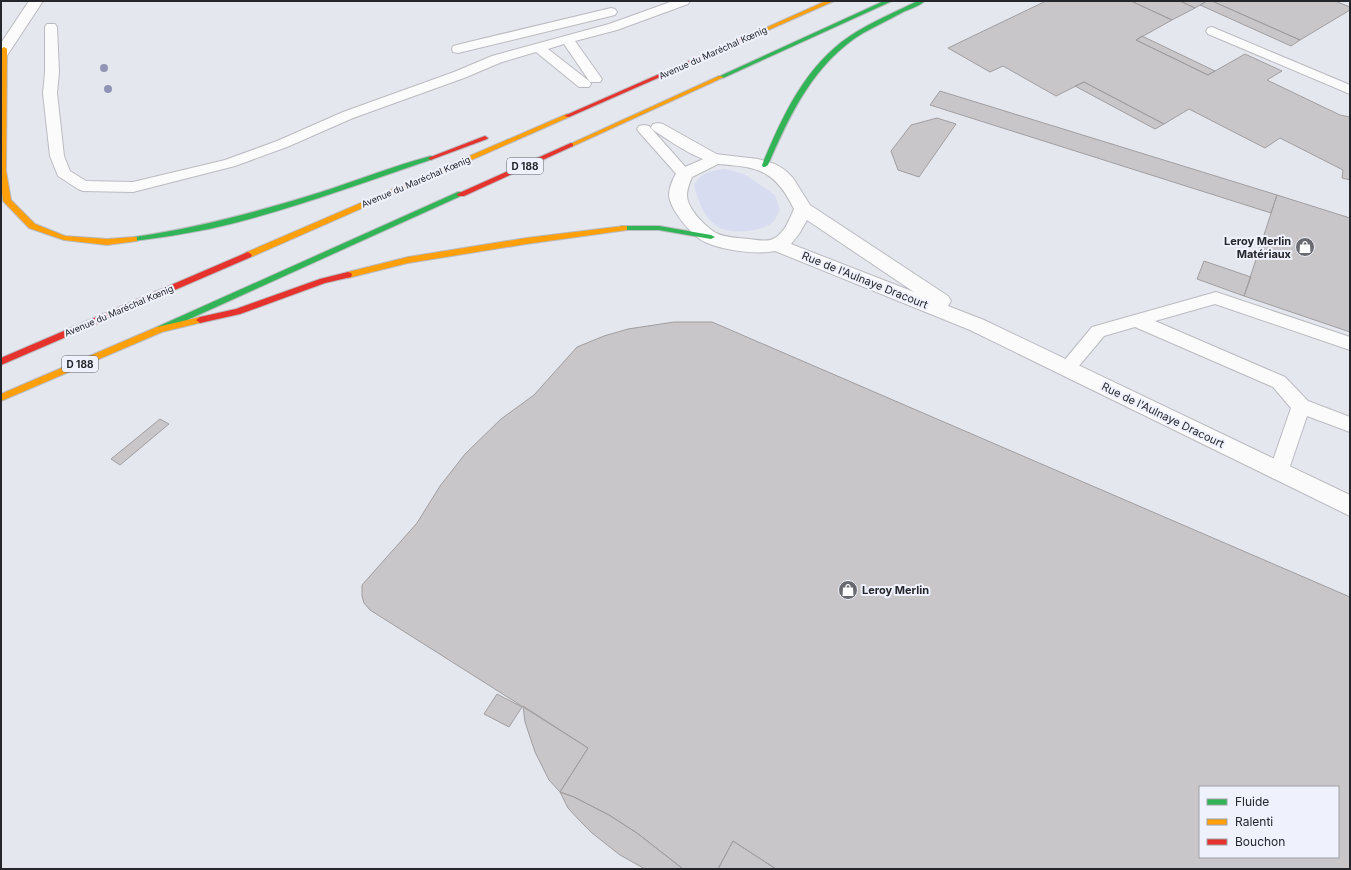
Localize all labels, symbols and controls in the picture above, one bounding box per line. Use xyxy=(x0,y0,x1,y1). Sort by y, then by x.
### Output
street label: Avenue du Maréchal Kœnig xyxy=(657,24,769,81)
street label: Avenue du Maréchal Kœnig xyxy=(360,154,472,209)
road number: D 188 xyxy=(507,158,543,174)
place label: Leroy Merlin Matériaux xyxy=(1224,234,1292,261)
shop icon: Leroy Merlin Matériaux xyxy=(1294,236,1316,258)
street label: Rue de l'Aulnaye Dracourt xyxy=(800,248,930,312)
street label: Avenue du Maréchal Kœnig xyxy=(63,283,175,338)
road number: D 188 xyxy=(62,356,98,372)
street label: Rue de l'Aulnaye Dracourt xyxy=(1099,379,1227,451)
shop icon: Leroy Merlin xyxy=(837,579,859,601)
place label: Leroy Merlin xyxy=(862,583,929,597)
legend xyxy=(1199,786,1339,858)
text: Fluide xyxy=(1235,794,1269,809)
text: Ralenti xyxy=(1235,814,1273,829)
text: Bouchon xyxy=(1235,834,1285,849)

